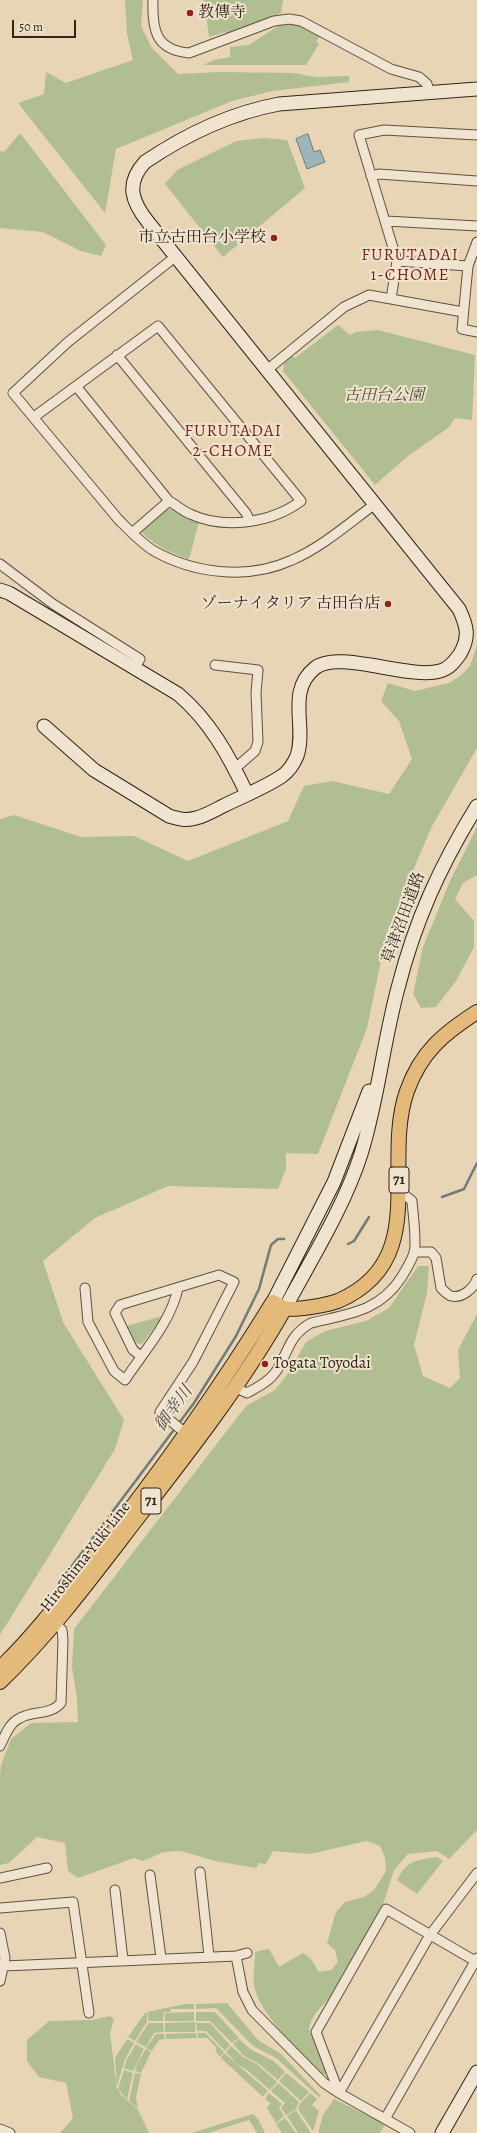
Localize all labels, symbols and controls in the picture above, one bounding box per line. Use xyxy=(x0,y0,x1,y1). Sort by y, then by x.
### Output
place label: 教傳寺 xyxy=(198,3,246,23)
marker: 教傳寺 xyxy=(185,8,195,18)
scale bar xyxy=(14,12,78,38)
text: 50 m xyxy=(19,19,43,35)
place label: 市立古田台小学校 xyxy=(138,228,266,248)
marker: 市立古田台小学校 xyxy=(269,233,279,243)
district label: FURUTADAI 1-CHOME xyxy=(361,246,459,286)
park label: 古田台公園 xyxy=(344,386,424,406)
district label: FURUTADAI 2-CHOME xyxy=(184,422,282,462)
place label: ゾーナイタリア 古田台店 xyxy=(201,594,380,614)
marker: ゾーナイタリア 古田台店 xyxy=(383,599,393,609)
street label: 草津沼田道路 xyxy=(379,870,429,966)
road number: 71 xyxy=(389,1167,409,1193)
place label: Togata Toyodai xyxy=(273,1354,371,1374)
marker: Togata Toyodai xyxy=(260,1359,270,1369)
water label: 御幸川 xyxy=(151,1382,197,1436)
road number: 71 xyxy=(141,1488,161,1514)
street label: Hiroshima Yuki Line xyxy=(37,1498,135,1616)

